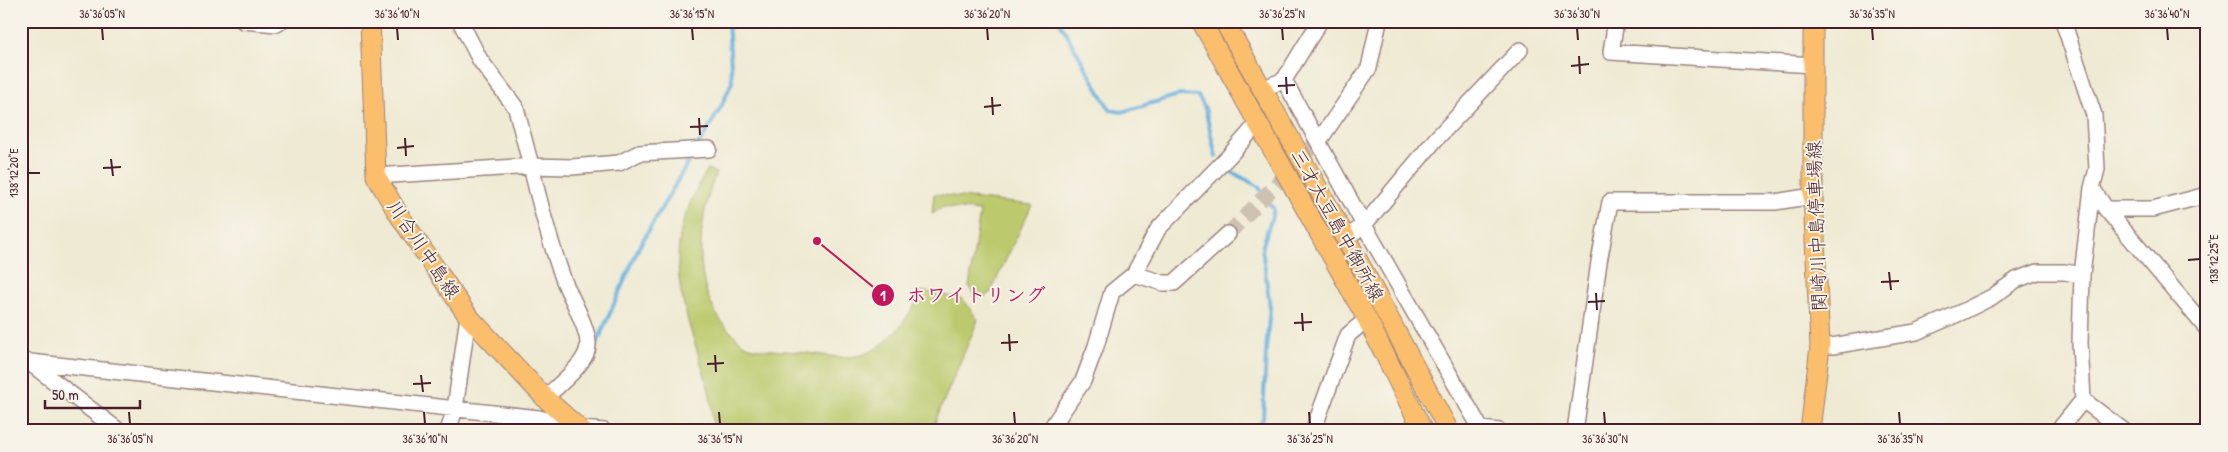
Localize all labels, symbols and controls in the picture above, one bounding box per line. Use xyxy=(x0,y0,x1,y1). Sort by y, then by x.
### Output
text: 36°36'05"N xyxy=(79,5,125,22)
text: 36°36'10"N xyxy=(375,5,419,22)
text: 36°36'15"N xyxy=(670,5,714,22)
text: 36°36'20"N xyxy=(964,5,1010,22)
text: 36°36'25"N xyxy=(1259,5,1305,22)
text: 36°36'30"N xyxy=(1554,5,1600,22)
text: 36°36'35"N xyxy=(1849,5,1895,22)
text: 36°36'40"N xyxy=(2145,5,2189,22)
street label: 関崎川中島停車場線 xyxy=(1800,140,1832,312)
street label: 三才大豆島中御所線 xyxy=(1285,144,1391,306)
text: 138°12'20"E xyxy=(5,148,22,198)
street label: 川合川中島線 xyxy=(381,194,467,304)
text: 138°12'25"E xyxy=(2205,234,2222,284)
callout: ホワイトリング xyxy=(871,278,1056,313)
text: ホワイトリング xyxy=(906,281,1046,308)
text: 1 xyxy=(880,285,886,306)
scale bar xyxy=(45,377,140,409)
text: 50 m xyxy=(52,384,79,405)
text: 36°36'05"N xyxy=(107,430,153,447)
text: 36°36'10"N xyxy=(403,430,447,447)
text: 36°36'15"N xyxy=(698,430,742,447)
text: 36°36'20"N xyxy=(992,430,1038,447)
text: 36°36'25"N xyxy=(1287,430,1333,447)
text: 36°36'30"N xyxy=(1582,430,1628,447)
text: 36°36'35"N xyxy=(1877,430,1923,447)

